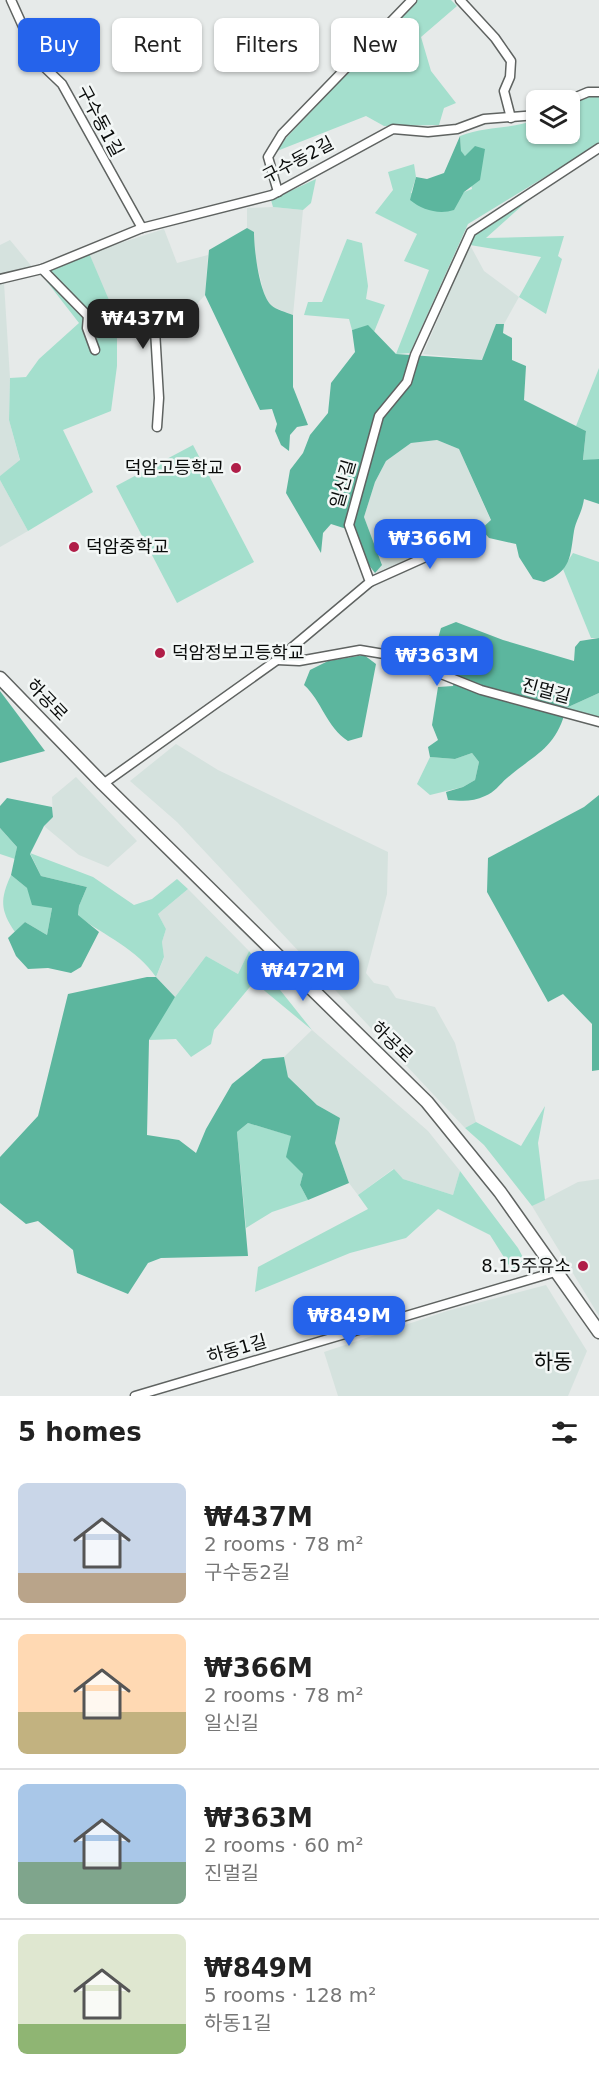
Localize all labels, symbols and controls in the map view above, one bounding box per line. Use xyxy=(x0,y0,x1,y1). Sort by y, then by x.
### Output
chip: Buy xyxy=(18,18,100,72)
chip: Rent xyxy=(112,18,202,72)
chip: Filters xyxy=(214,18,319,72)
chip: New xyxy=(331,18,419,72)
street label: 구수동1길 xyxy=(73,82,128,160)
map controls xyxy=(526,90,580,144)
button: layers xyxy=(526,90,580,144)
street label: 구수동2길 xyxy=(259,132,337,187)
pin: ₩437M xyxy=(101,299,185,350)
text: ₩437M xyxy=(101,306,185,330)
place label: 덕암고등학교 xyxy=(125,457,224,478)
street label: 일신길 xyxy=(326,457,359,511)
marker: 덕암고등학교 xyxy=(229,461,243,475)
pin: ₩366M xyxy=(388,519,472,570)
text: ₩366M xyxy=(388,526,472,550)
place label: 덕암중학교 xyxy=(86,536,169,557)
marker: 덕암중학교 xyxy=(67,540,81,554)
pin: ₩363M xyxy=(395,636,479,687)
place label: 덕암정보고등학교 xyxy=(172,642,304,663)
text: ₩363M xyxy=(395,643,479,667)
marker: 덕암정보고등학교 xyxy=(153,646,167,660)
street label: 하공로 xyxy=(23,674,72,725)
street label: 진멀길 xyxy=(519,674,573,707)
pin: ₩472M xyxy=(261,951,345,1002)
text: ₩472M xyxy=(261,958,345,982)
street label: 하공로 xyxy=(367,1017,418,1066)
place label: 8.15주유소 xyxy=(481,1255,571,1276)
marker: 8.15주유소 xyxy=(576,1259,590,1273)
pin: ₩849M xyxy=(307,1296,391,1347)
text: ₩849M xyxy=(307,1303,391,1327)
street label: 하동1길 xyxy=(205,1330,269,1367)
district label: 하동 xyxy=(534,1350,572,1374)
icon: filters xyxy=(548,1416,581,1449)
text: 5 homes xyxy=(18,1417,142,1447)
text: ₩437M xyxy=(204,1502,313,1532)
icon: home xyxy=(66,1507,138,1579)
text: 2 rooms · 78 m² xyxy=(204,1532,364,1556)
text: 구수동2길 xyxy=(204,1560,290,1584)
text: ₩366M xyxy=(204,1653,313,1683)
icon: home xyxy=(66,1658,138,1730)
text: 2 rooms · 78 m² xyxy=(204,1683,364,1707)
text: 일신길 xyxy=(204,1711,259,1735)
text: ₩363M xyxy=(204,1803,313,1833)
icon: home xyxy=(66,1808,138,1880)
text: 2 rooms · 60 m² xyxy=(204,1833,364,1857)
text: 진멀길 xyxy=(204,1861,259,1885)
text: ₩849M xyxy=(204,1953,313,1983)
icon: home xyxy=(66,1958,138,2030)
text: 5 rooms · 128 m² xyxy=(204,1983,376,2007)
text: 하동1길 xyxy=(204,2011,272,2035)

